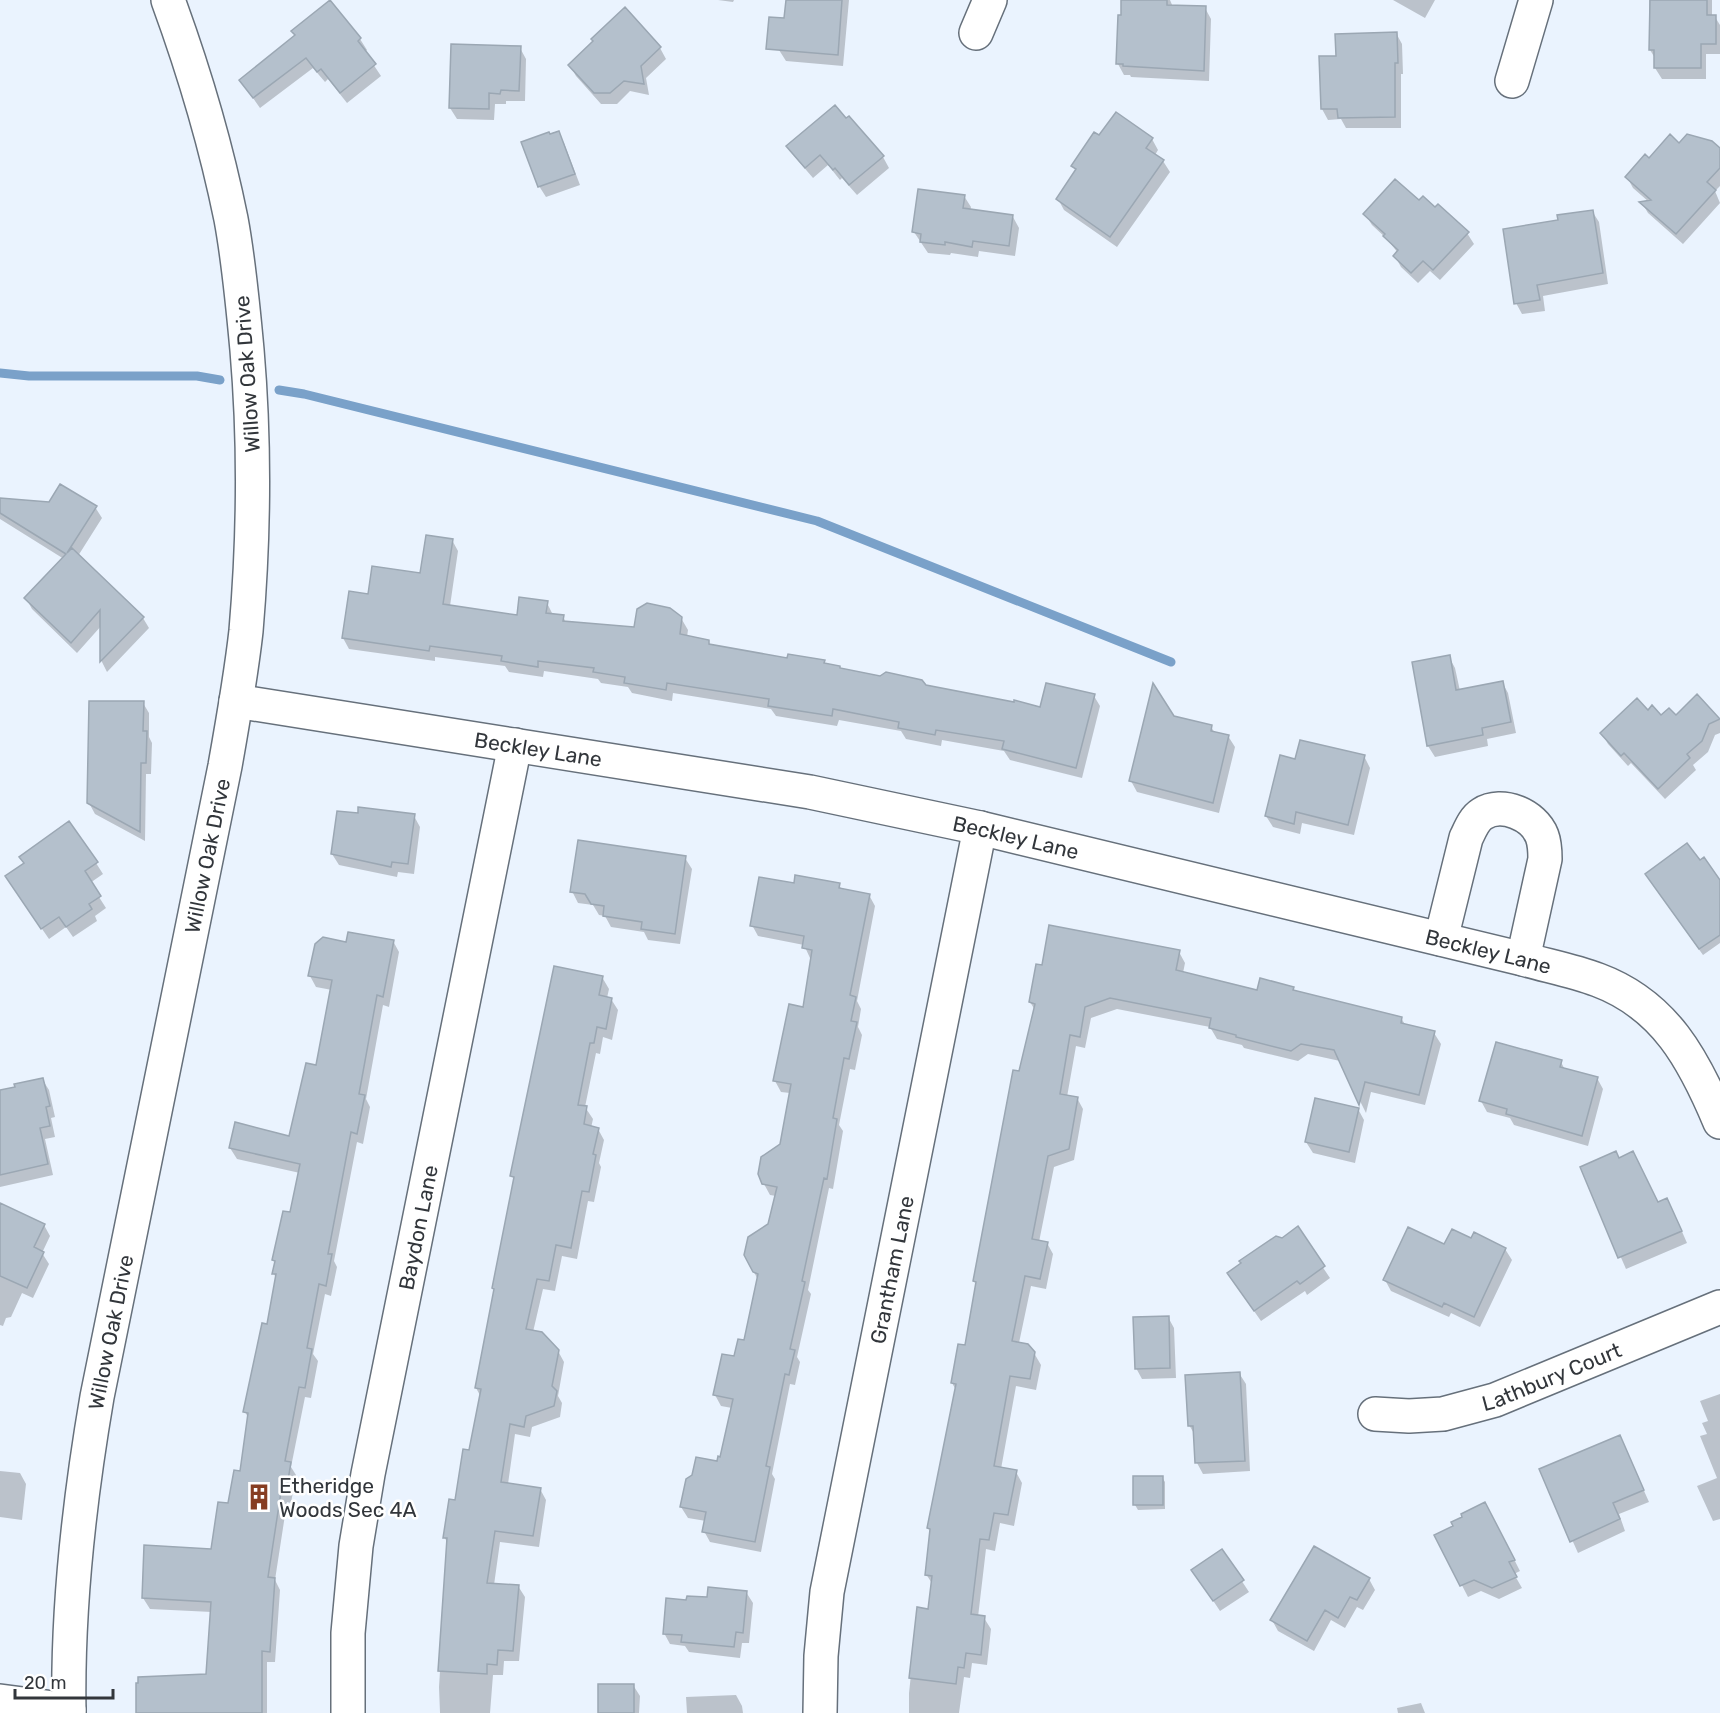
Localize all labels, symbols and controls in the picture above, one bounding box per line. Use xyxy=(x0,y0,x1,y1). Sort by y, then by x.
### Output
street label: Willow Oak Drive xyxy=(229,295,265,453)
street label: Beckley Lane xyxy=(473,726,604,771)
street label: Willow Oak Drive xyxy=(179,776,235,935)
street label: Beckley Lane xyxy=(951,810,1082,864)
street label: Beckley Lane xyxy=(1423,923,1554,978)
street label: Baydon Lane xyxy=(393,1163,443,1292)
street label: Grantham Lane xyxy=(864,1193,919,1346)
street label: Willow Oak Drive xyxy=(83,1252,138,1411)
street label: Lathbury Court xyxy=(1479,1337,1625,1416)
place label: Etheridge Woods Sec 4A xyxy=(279,1473,417,1522)
building icon: Etheridge Woods Sec 4A xyxy=(244,1482,274,1512)
scale bar xyxy=(15,1662,112,1700)
text: 20 m xyxy=(24,1672,66,1694)

